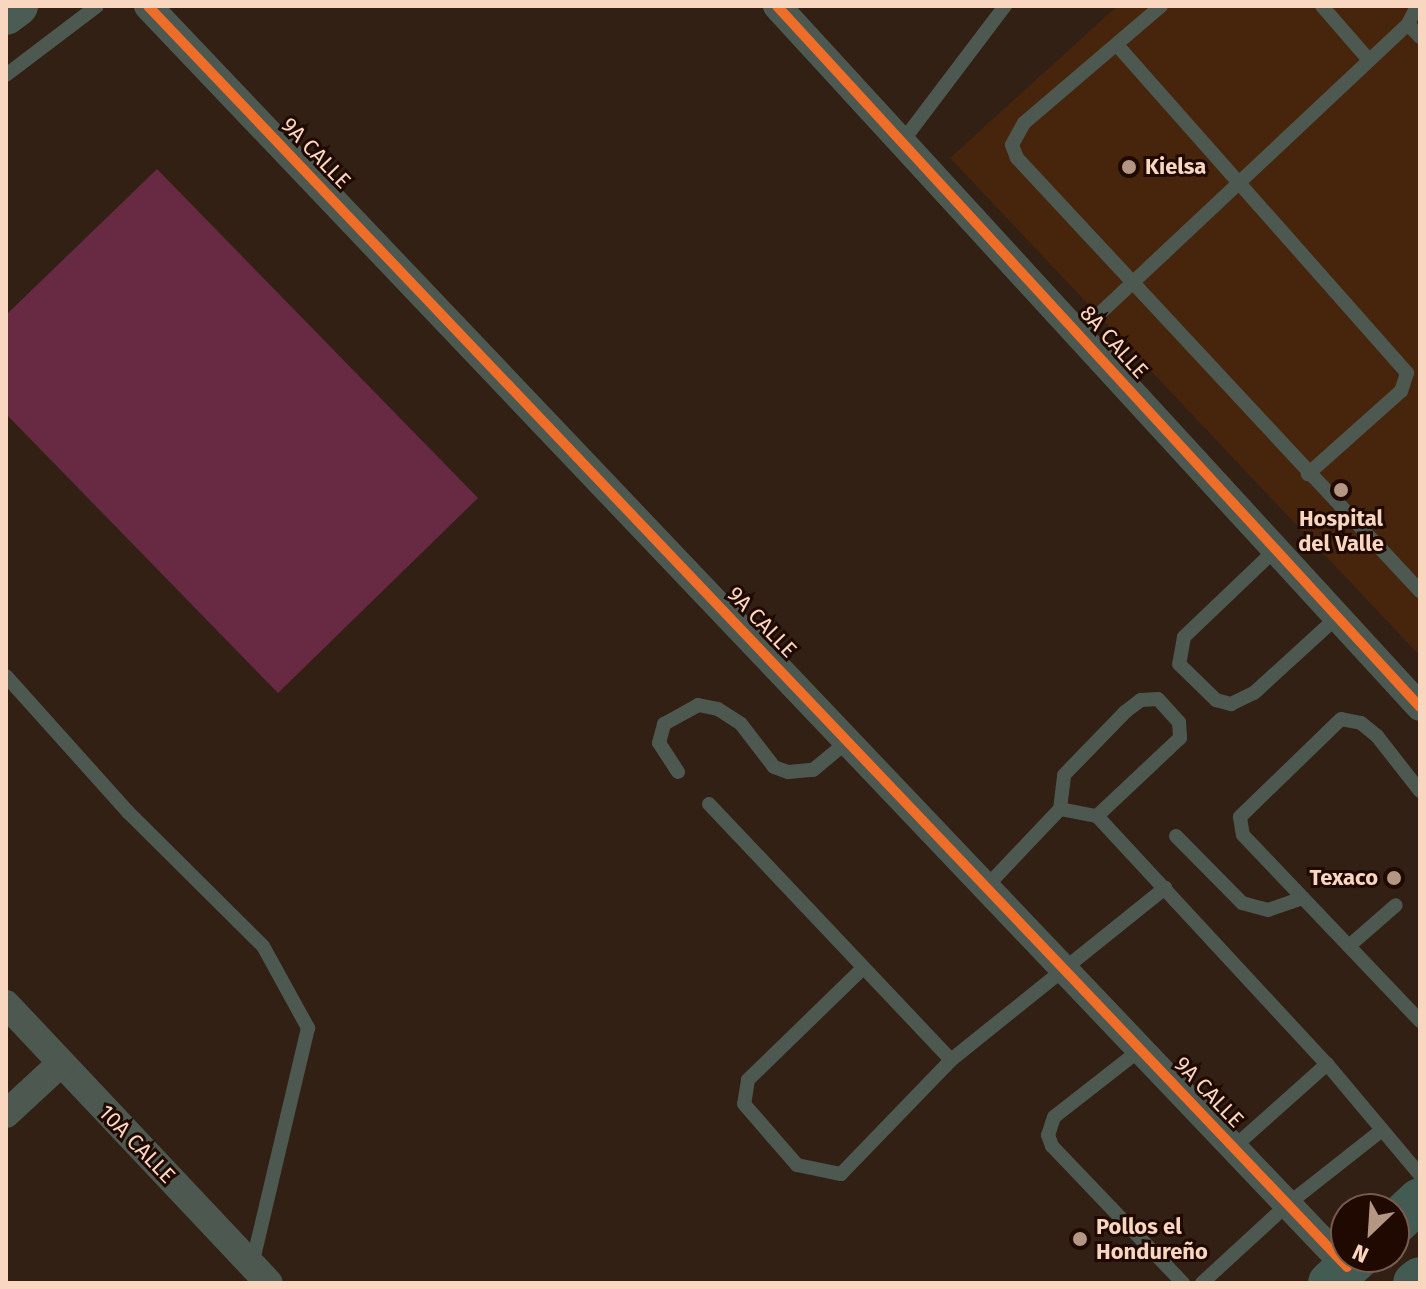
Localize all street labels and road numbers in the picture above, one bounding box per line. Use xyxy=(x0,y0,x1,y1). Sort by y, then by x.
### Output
street label: 9A CALLE xyxy=(276,112,356,194)
street label: 8A CALLE xyxy=(1074,300,1154,384)
street label: 9A CALLE xyxy=(722,581,802,663)
street label: 9A CALLE xyxy=(1169,1051,1249,1133)
street label: 10A CALLE xyxy=(93,1099,181,1189)

